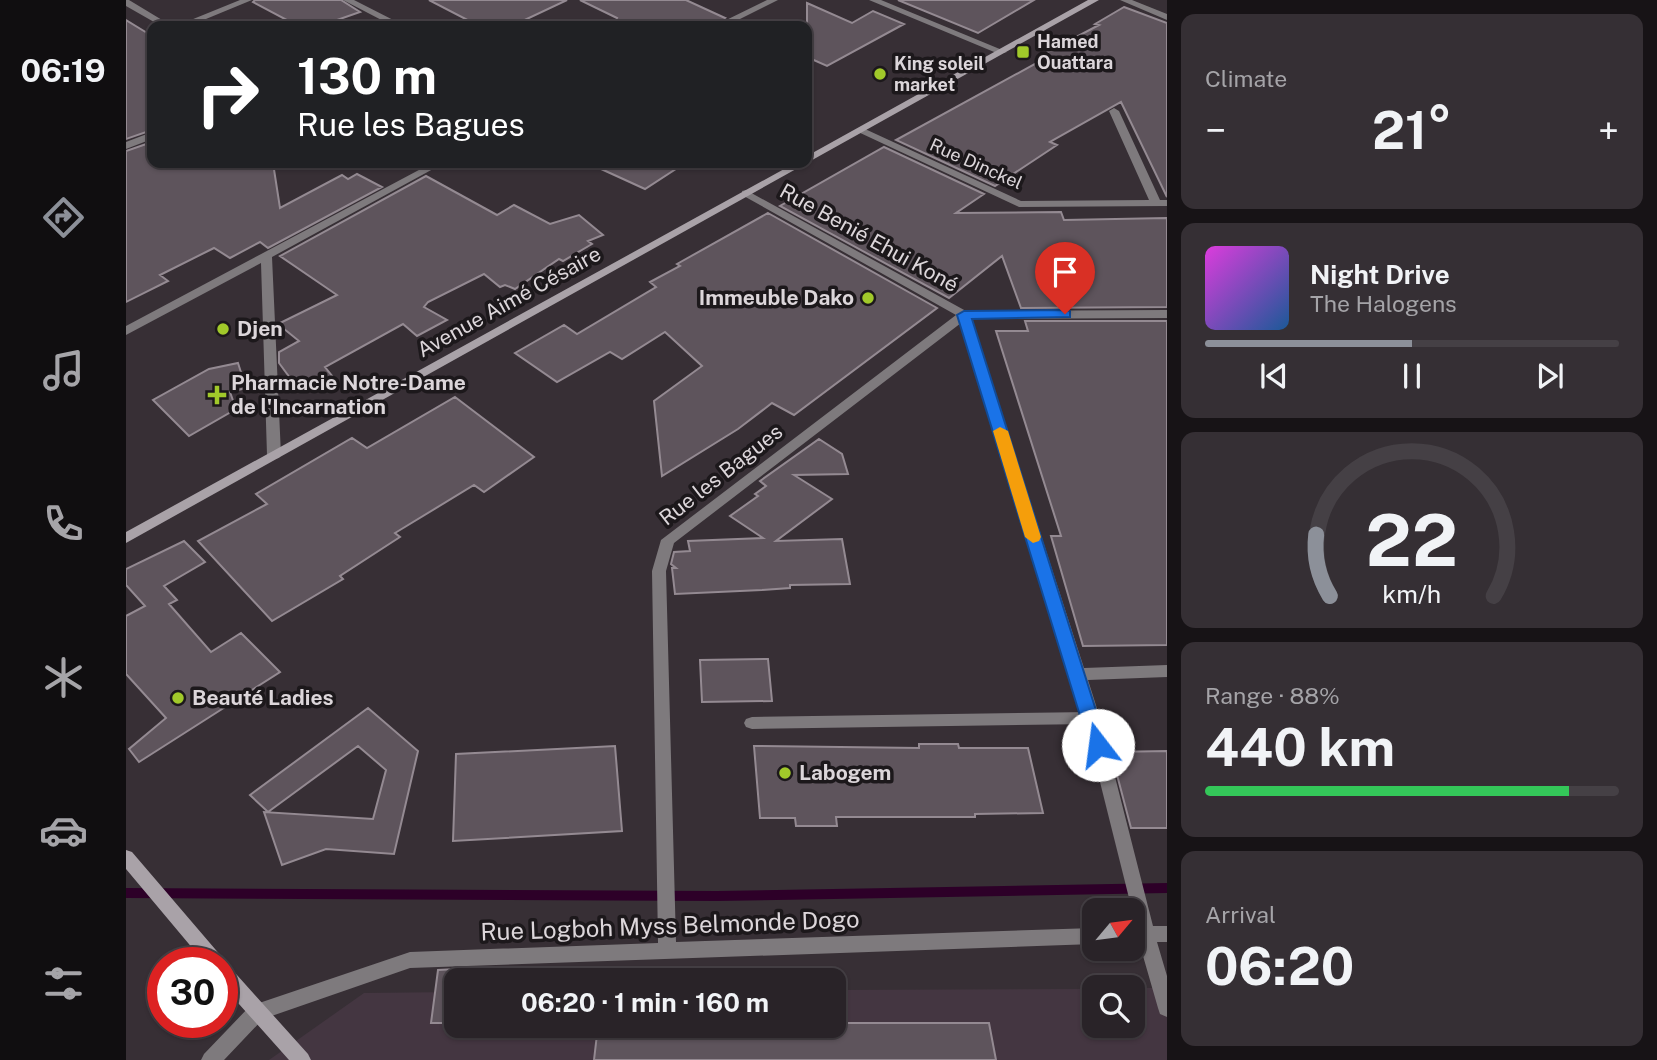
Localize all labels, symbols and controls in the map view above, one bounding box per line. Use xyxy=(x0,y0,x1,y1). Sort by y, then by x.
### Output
place label: Hamed Ouattara xyxy=(1037,31,1113,73)
marker: Hamed Ouattara xyxy=(1015,44,1031,60)
text: 130 m xyxy=(297,47,437,105)
icon: right xyxy=(182,49,273,140)
text: 06:19 xyxy=(20,52,106,89)
place label: King soleil market xyxy=(894,53,984,95)
text: Climate xyxy=(1205,65,1287,92)
marker: King soleil market xyxy=(872,66,888,82)
text: 21° xyxy=(1372,100,1452,161)
text: Rue les Bagues xyxy=(297,106,525,143)
text: − xyxy=(1205,108,1226,153)
text: + xyxy=(1598,108,1619,153)
street label: Rue Dinckel xyxy=(927,134,1026,193)
street label: Rue Benié Ehui Koné xyxy=(776,178,963,297)
icon: directions xyxy=(39,193,88,242)
street label: Avenue Aimé Césaire xyxy=(413,241,605,362)
pin xyxy=(1035,242,1095,314)
icon: arrive xyxy=(1046,253,1084,291)
text: Night Drive xyxy=(1310,259,1450,290)
place label: Immeuble Dako xyxy=(699,285,854,310)
marker: Immeuble Dako xyxy=(860,290,876,306)
text: The Halogens xyxy=(1310,290,1457,317)
place label: Djen xyxy=(237,316,283,341)
marker: Djen xyxy=(215,321,231,337)
icon: music xyxy=(39,346,88,395)
icon: previous xyxy=(1255,357,1293,395)
icon: pause xyxy=(1393,357,1431,395)
icon: next xyxy=(1531,357,1569,395)
place label: Pharmacie Notre-Dame de l'Incarnation xyxy=(231,370,466,419)
marker: Pharmacie Notre-Dame de l'Incarnation xyxy=(209,387,225,403)
street label: Rue les Bagues xyxy=(654,419,787,530)
text: 22 xyxy=(1366,497,1458,582)
icon: phone xyxy=(39,499,88,548)
text: km/h xyxy=(1383,579,1441,609)
icon: climate xyxy=(39,653,88,702)
text: Range · 88% xyxy=(1205,682,1340,709)
place label: Beauté Ladies xyxy=(192,685,334,710)
marker: Beauté Ladies xyxy=(170,690,186,706)
position arrow xyxy=(1061,708,1135,782)
text: 440 km xyxy=(1205,717,1395,778)
place label: Labogem xyxy=(799,760,891,785)
marker: Labogem xyxy=(777,765,793,781)
icon: car xyxy=(39,806,88,855)
north arrow xyxy=(1082,898,1144,961)
map controls xyxy=(1082,898,1145,1038)
text: Arrival xyxy=(1205,901,1276,928)
street label: Rue Logboh Myss Belmonde Dogo xyxy=(480,904,860,946)
text: 06:20 xyxy=(1205,936,1354,997)
speed limit sign: 30 xyxy=(147,947,238,1038)
icon: filters xyxy=(39,959,88,1008)
button: search xyxy=(1082,975,1145,1038)
text: 06:20 · 1 min · 160 m xyxy=(521,987,769,1018)

